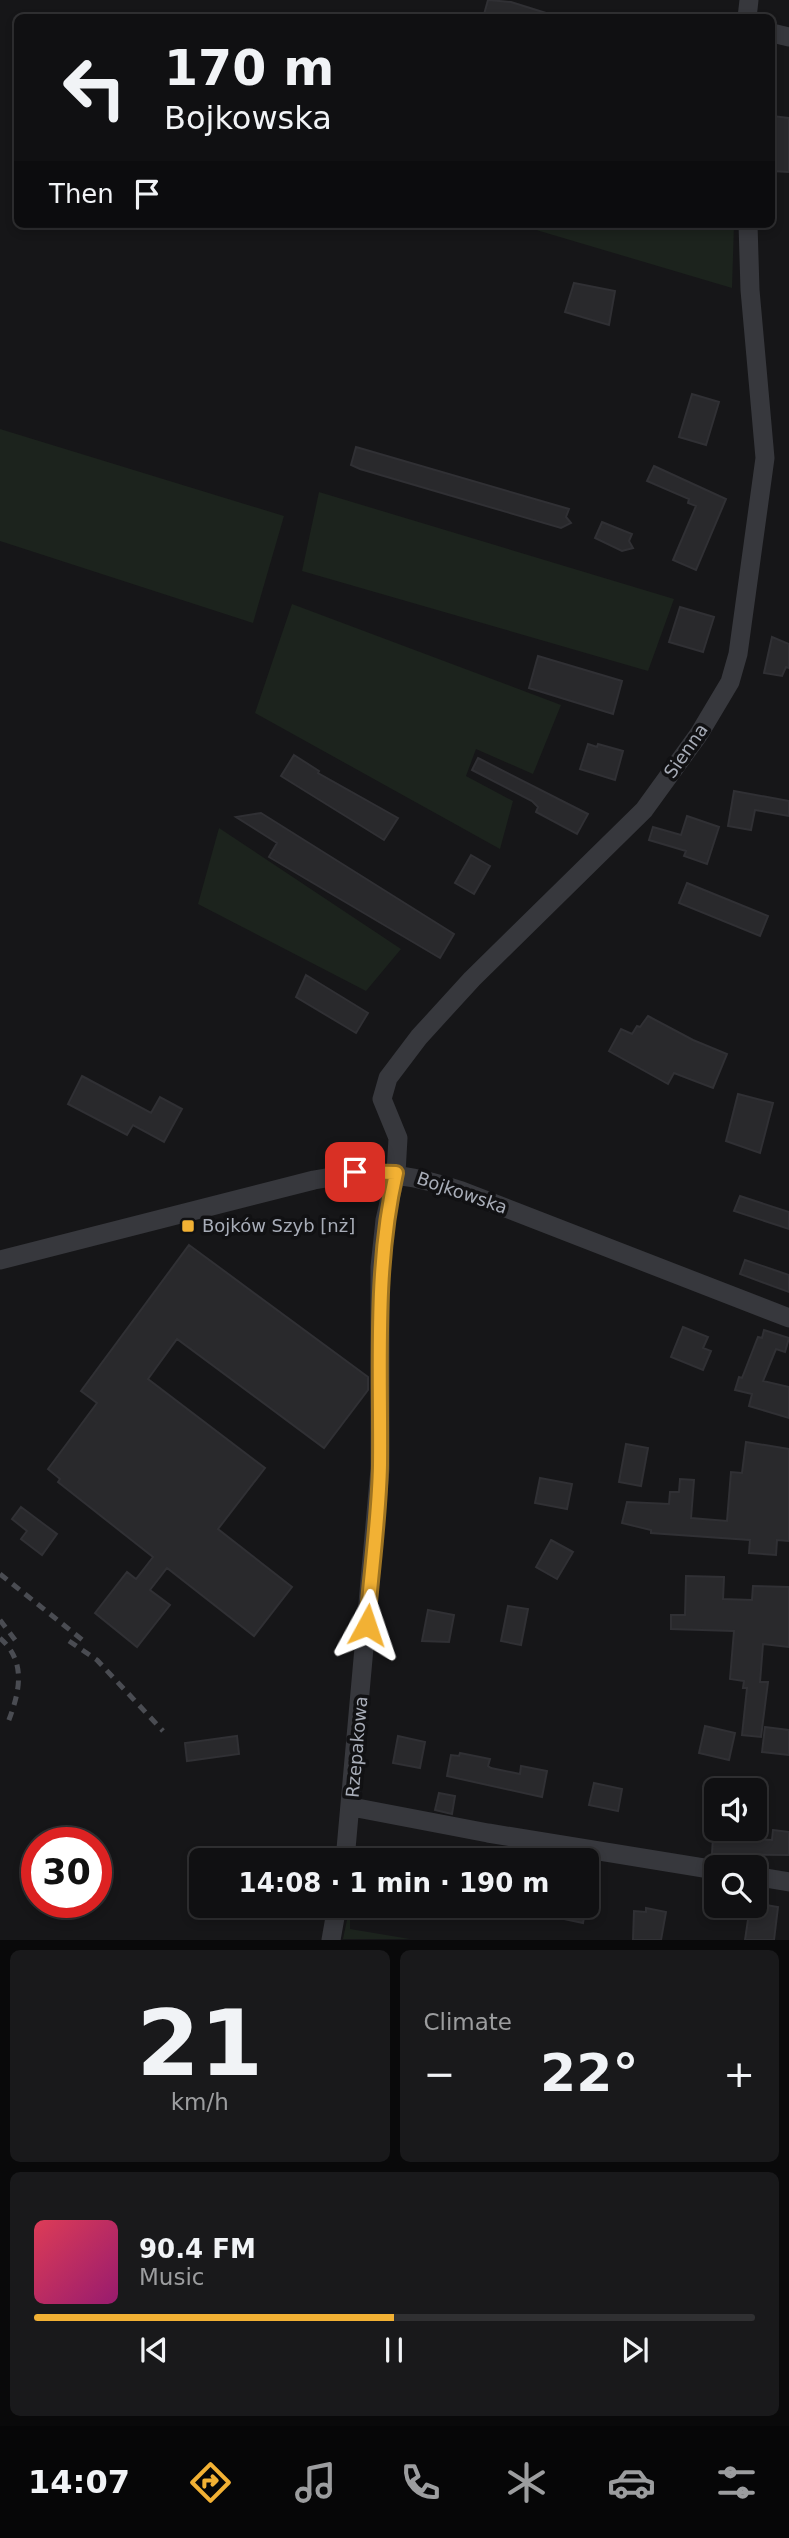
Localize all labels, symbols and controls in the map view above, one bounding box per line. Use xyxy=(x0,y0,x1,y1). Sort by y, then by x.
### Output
text: 170 m xyxy=(164,40,334,97)
icon: left xyxy=(49,42,140,133)
text: Bojkowska xyxy=(164,99,332,137)
icon: arrive xyxy=(128,175,166,213)
text: Then xyxy=(49,179,114,209)
street label: Sienna xyxy=(659,720,712,782)
pin xyxy=(325,1142,385,1202)
icon: arrive xyxy=(336,1153,374,1191)
street label: Bojkowska xyxy=(414,1167,510,1218)
place label: Bojków Szyb [nż] xyxy=(202,1215,355,1236)
marker: Bojków Szyb [nż] xyxy=(180,1218,196,1234)
position arrow xyxy=(330,1588,404,1662)
street label: Rzepakowa xyxy=(342,1695,371,1799)
map controls xyxy=(704,1778,767,1918)
button: sound xyxy=(704,1778,767,1841)
speed limit sign: 30 xyxy=(21,1827,112,1918)
button: search xyxy=(704,1855,767,1918)
text: 14:08 · 1 min · 190 m xyxy=(239,1868,549,1898)
text: 21 xyxy=(136,1991,263,2096)
text: Climate xyxy=(424,2009,512,2035)
text: 22° xyxy=(540,2043,638,2103)
text: − xyxy=(424,2052,455,2096)
text: + xyxy=(723,2052,755,2096)
text: km/h xyxy=(171,2089,229,2115)
text: 90.4 FM xyxy=(139,2234,256,2264)
text: Music xyxy=(139,2264,204,2290)
icon: previous xyxy=(135,2331,173,2369)
icon: pause xyxy=(375,2331,413,2369)
icon: next xyxy=(616,2331,654,2369)
icon: directions xyxy=(186,2458,235,2507)
icon: music xyxy=(291,2458,340,2507)
icon: phone xyxy=(396,2458,445,2507)
icon: climate xyxy=(502,2458,551,2507)
icon: car xyxy=(607,2458,656,2507)
icon: filters xyxy=(712,2458,761,2507)
text: 14:07 xyxy=(28,2463,130,2501)

